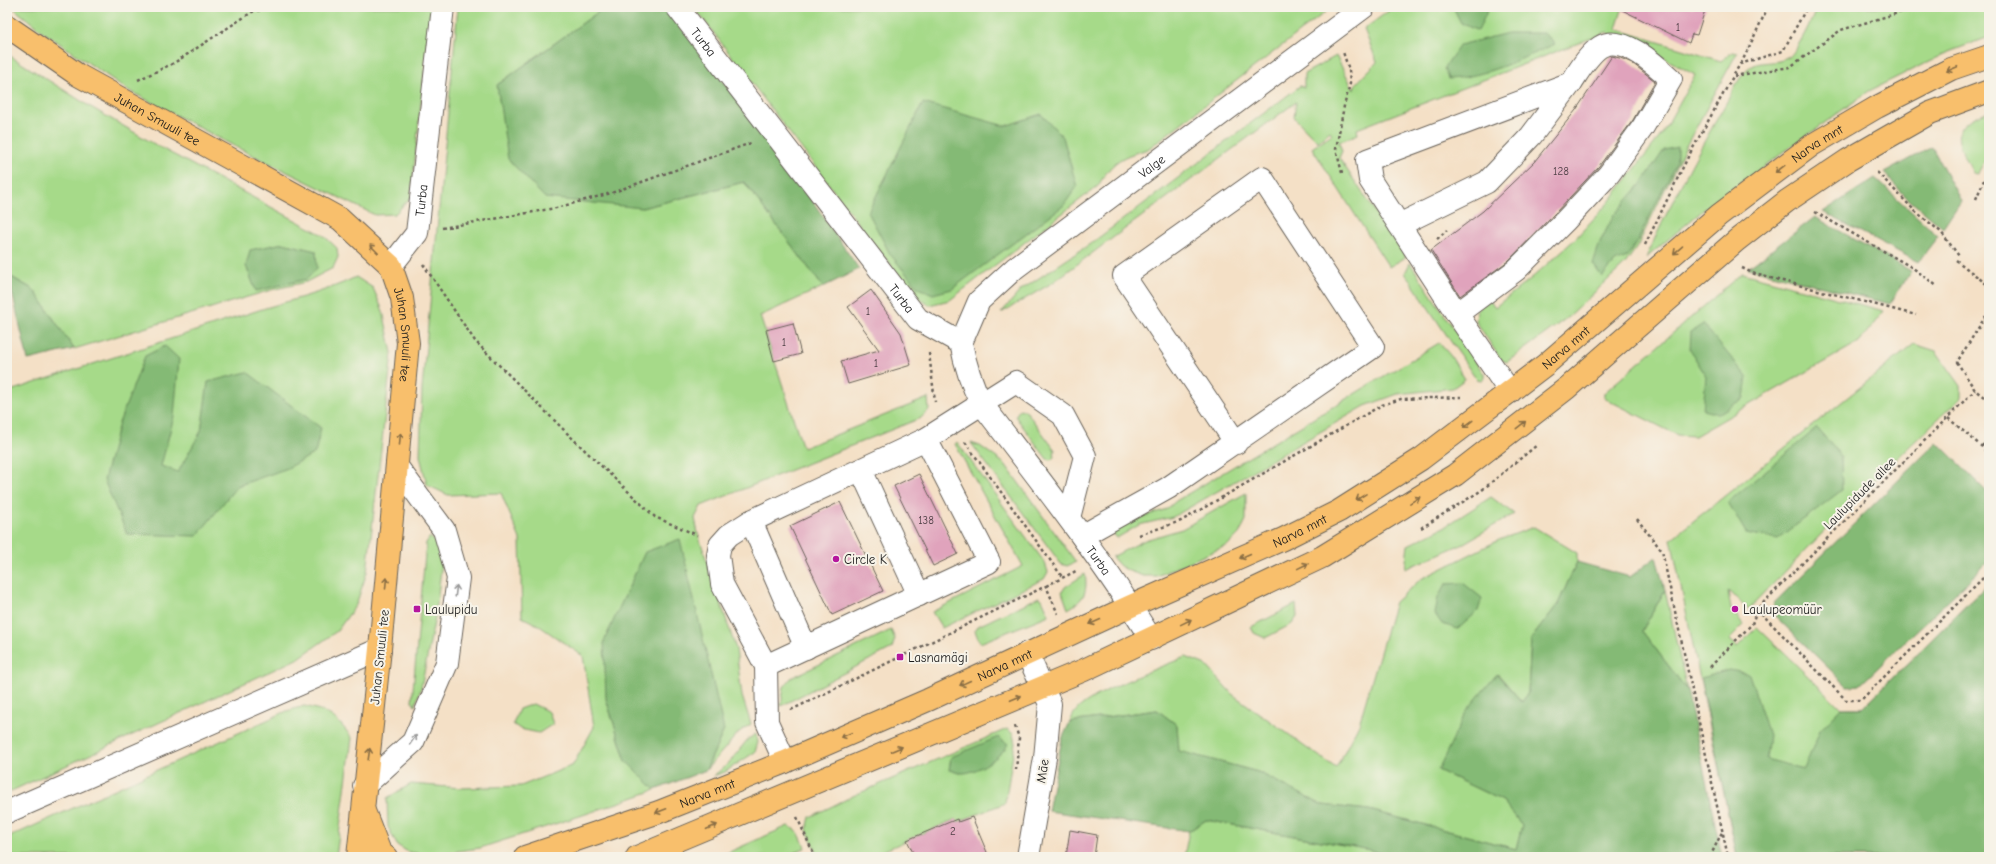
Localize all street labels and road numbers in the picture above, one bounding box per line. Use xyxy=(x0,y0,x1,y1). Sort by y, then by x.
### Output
street label: Turba xyxy=(688,25,719,59)
street label: Juhan Smuuli tee xyxy=(112,90,203,149)
street label: Narva mnt xyxy=(1788,121,1847,166)
street label: Valge xyxy=(1136,151,1168,181)
street label: Turba xyxy=(412,183,431,217)
street label: Turba xyxy=(886,281,917,316)
street label: Juhan Smuuli tee xyxy=(391,285,415,383)
street label: Narva mnt xyxy=(1539,322,1594,372)
street label: Laulupidude allee xyxy=(1820,454,1899,532)
street label: Narva mnt xyxy=(1270,511,1330,551)
street label: Turba xyxy=(1083,543,1114,578)
street label: Juhan Smuuli tee xyxy=(367,608,392,705)
street label: Narva mnt xyxy=(975,645,1035,684)
street label: Mäe xyxy=(1033,758,1052,784)
street label: Narva mnt xyxy=(677,775,738,811)

